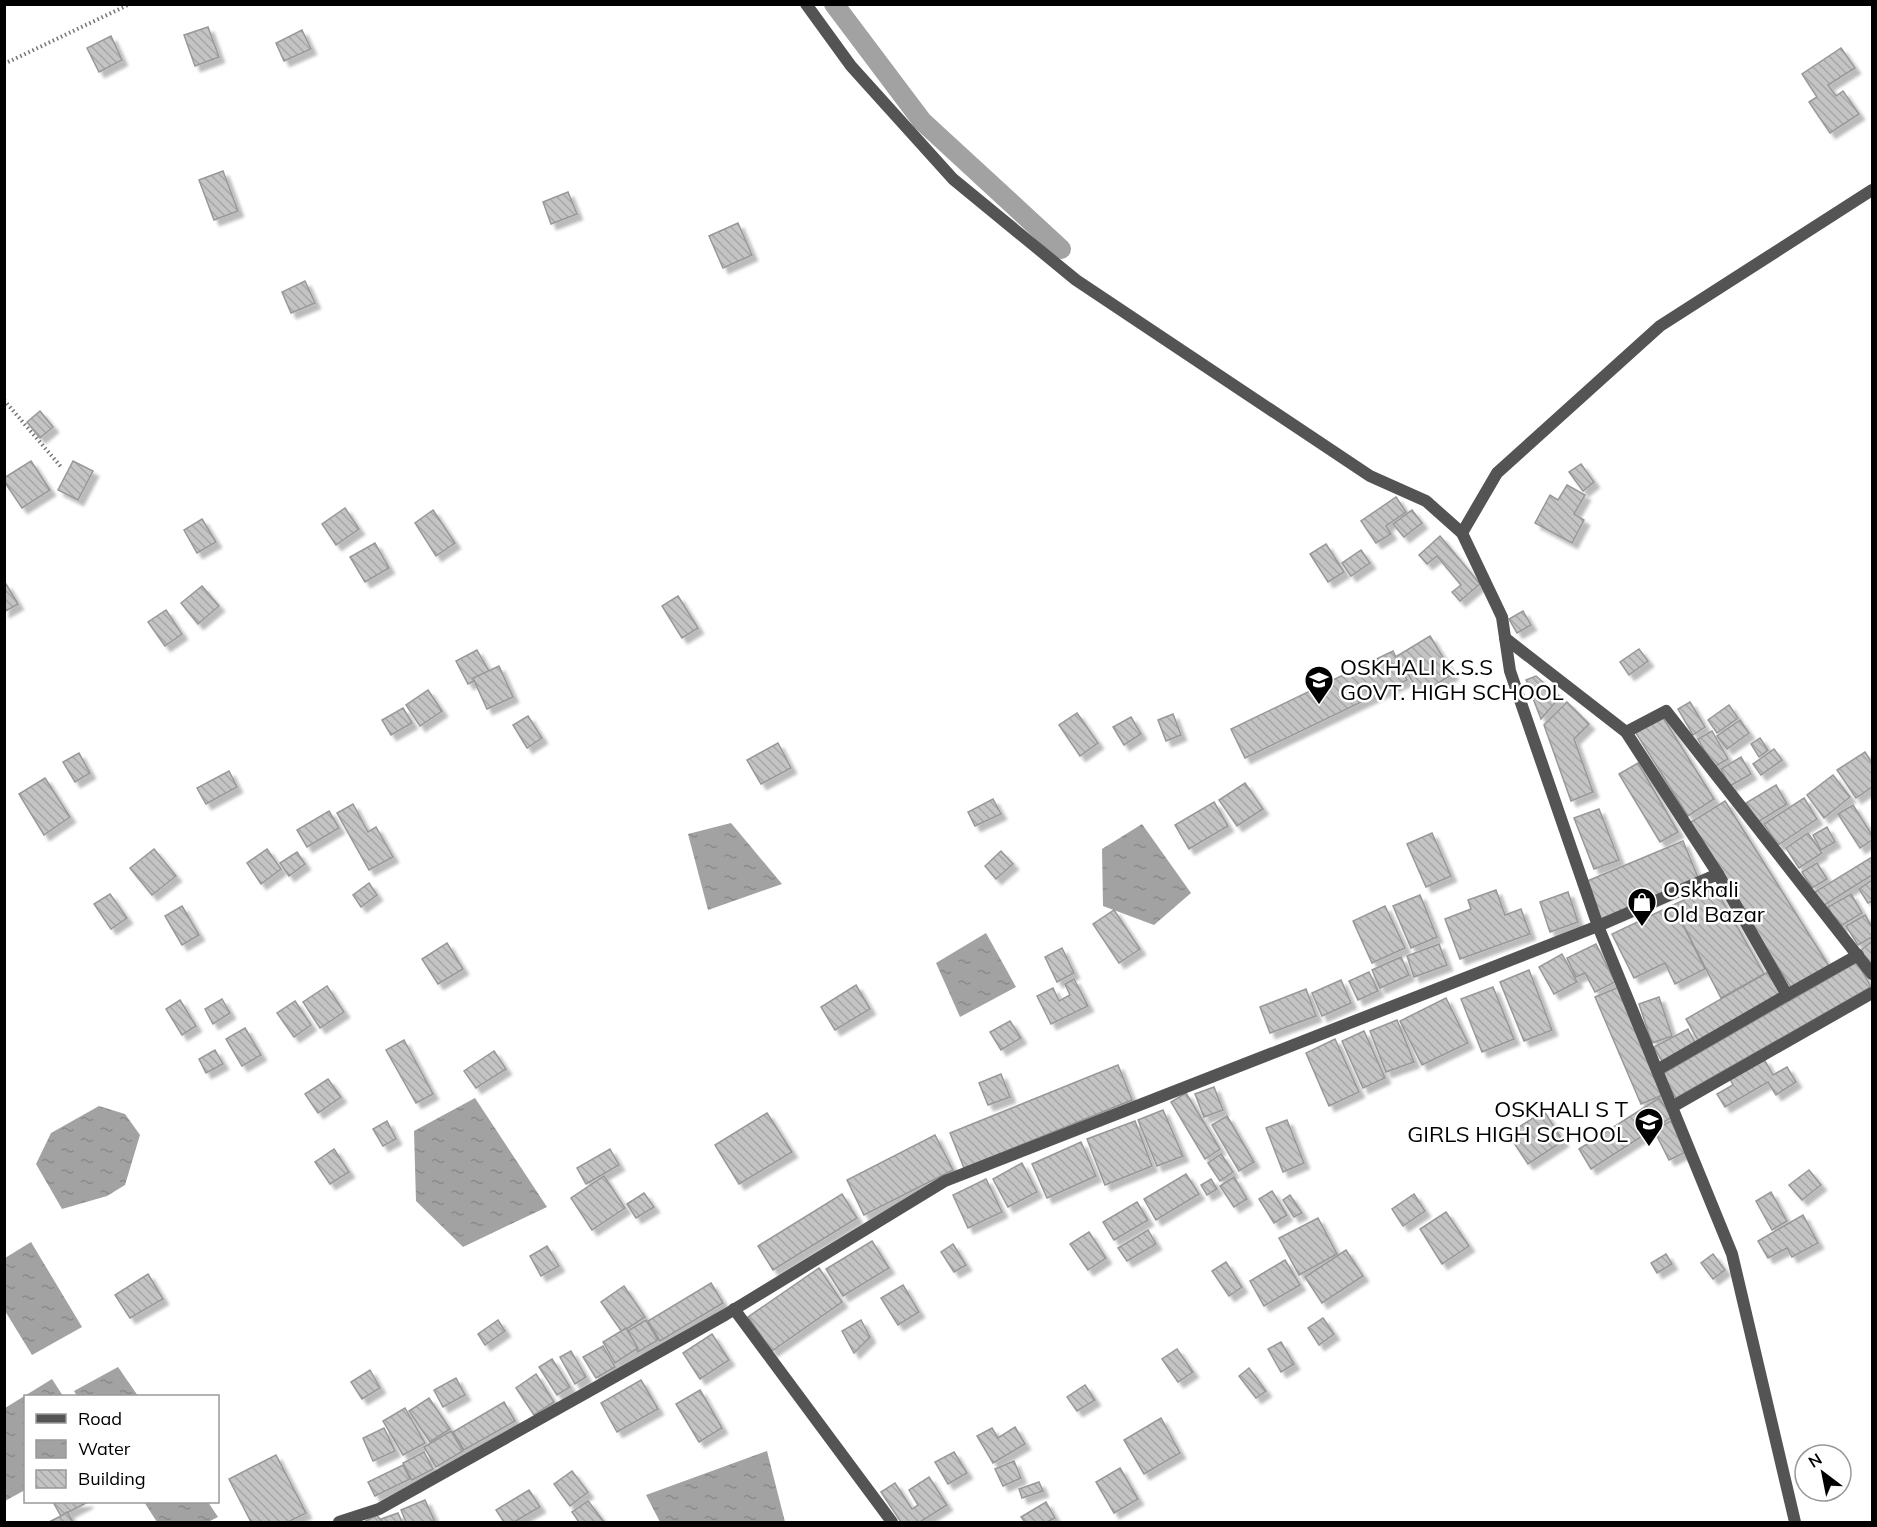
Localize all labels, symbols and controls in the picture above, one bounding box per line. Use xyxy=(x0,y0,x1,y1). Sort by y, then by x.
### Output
place label: OSKHALI K.S.S GOVT. HIGH SCHOOL xyxy=(1340,653,1564,706)
school or university icon: OSKHALI K.S.S GOVT. HIGH SCHOOL xyxy=(1303,664,1335,706)
place label: Oskhali Old Bazar xyxy=(1663,875,1765,928)
shop icon: Oskhali Old Bazar xyxy=(1626,886,1658,928)
place label: OSKHALI S T GIRLS HIGH SCHOOL xyxy=(1407,1095,1628,1148)
school or university icon: OSKHALI S T GIRLS HIGH SCHOOL xyxy=(1633,1106,1665,1148)
legend xyxy=(24,1395,219,1503)
text: Road xyxy=(78,1407,122,1430)
text: Water xyxy=(78,1437,131,1460)
north arrow xyxy=(1793,1443,1853,1503)
text: N xyxy=(1805,1449,1825,1472)
text: Building xyxy=(78,1467,146,1490)

